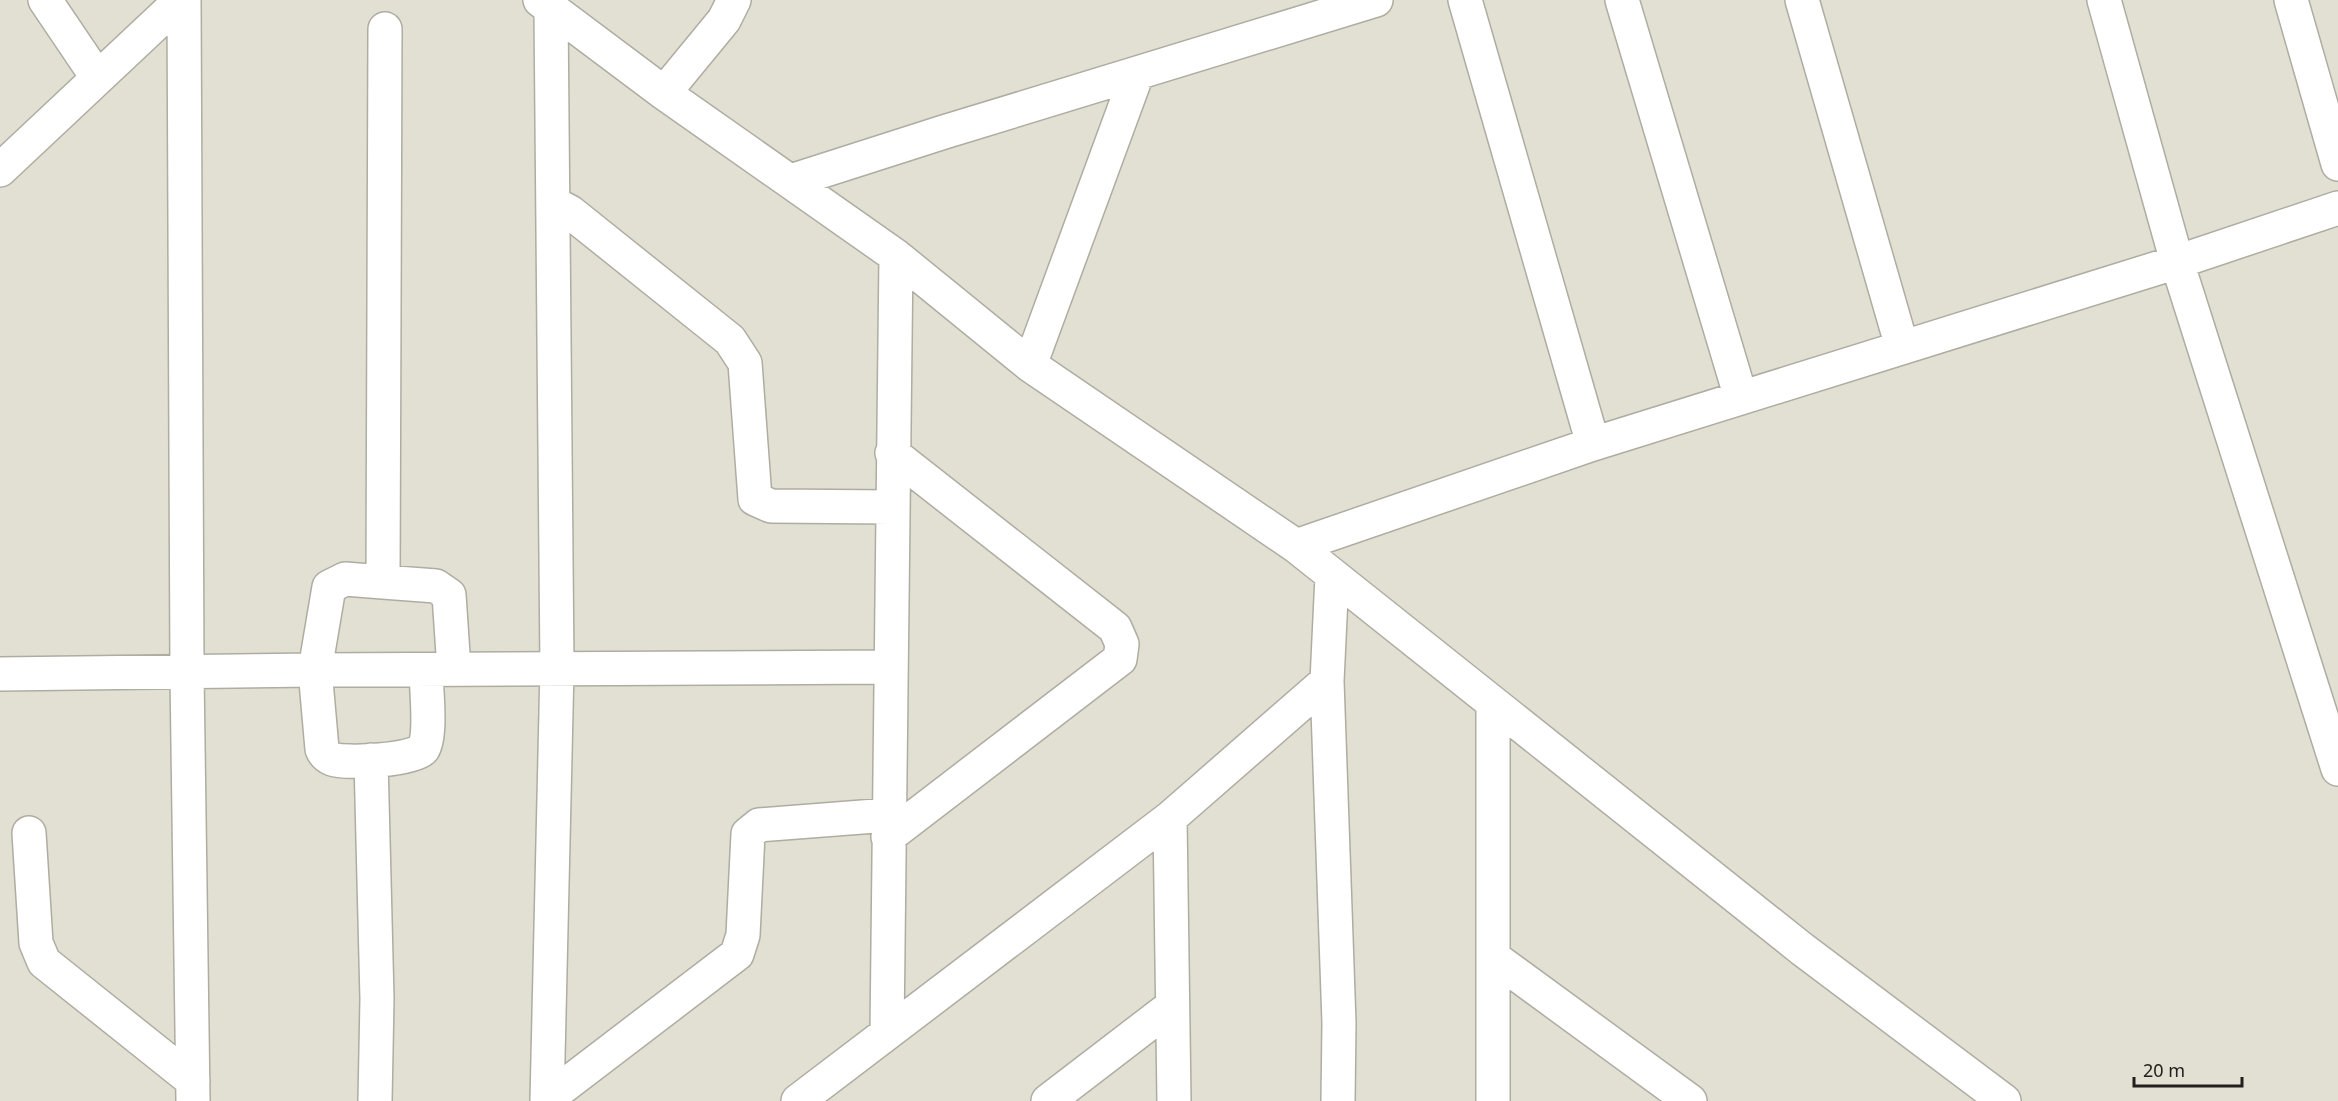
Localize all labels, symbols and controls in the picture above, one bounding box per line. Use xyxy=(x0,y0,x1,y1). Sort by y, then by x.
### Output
scale bar xyxy=(2134,1050,2242,1088)
text: 20 m xyxy=(2143,1058,2185,1082)

